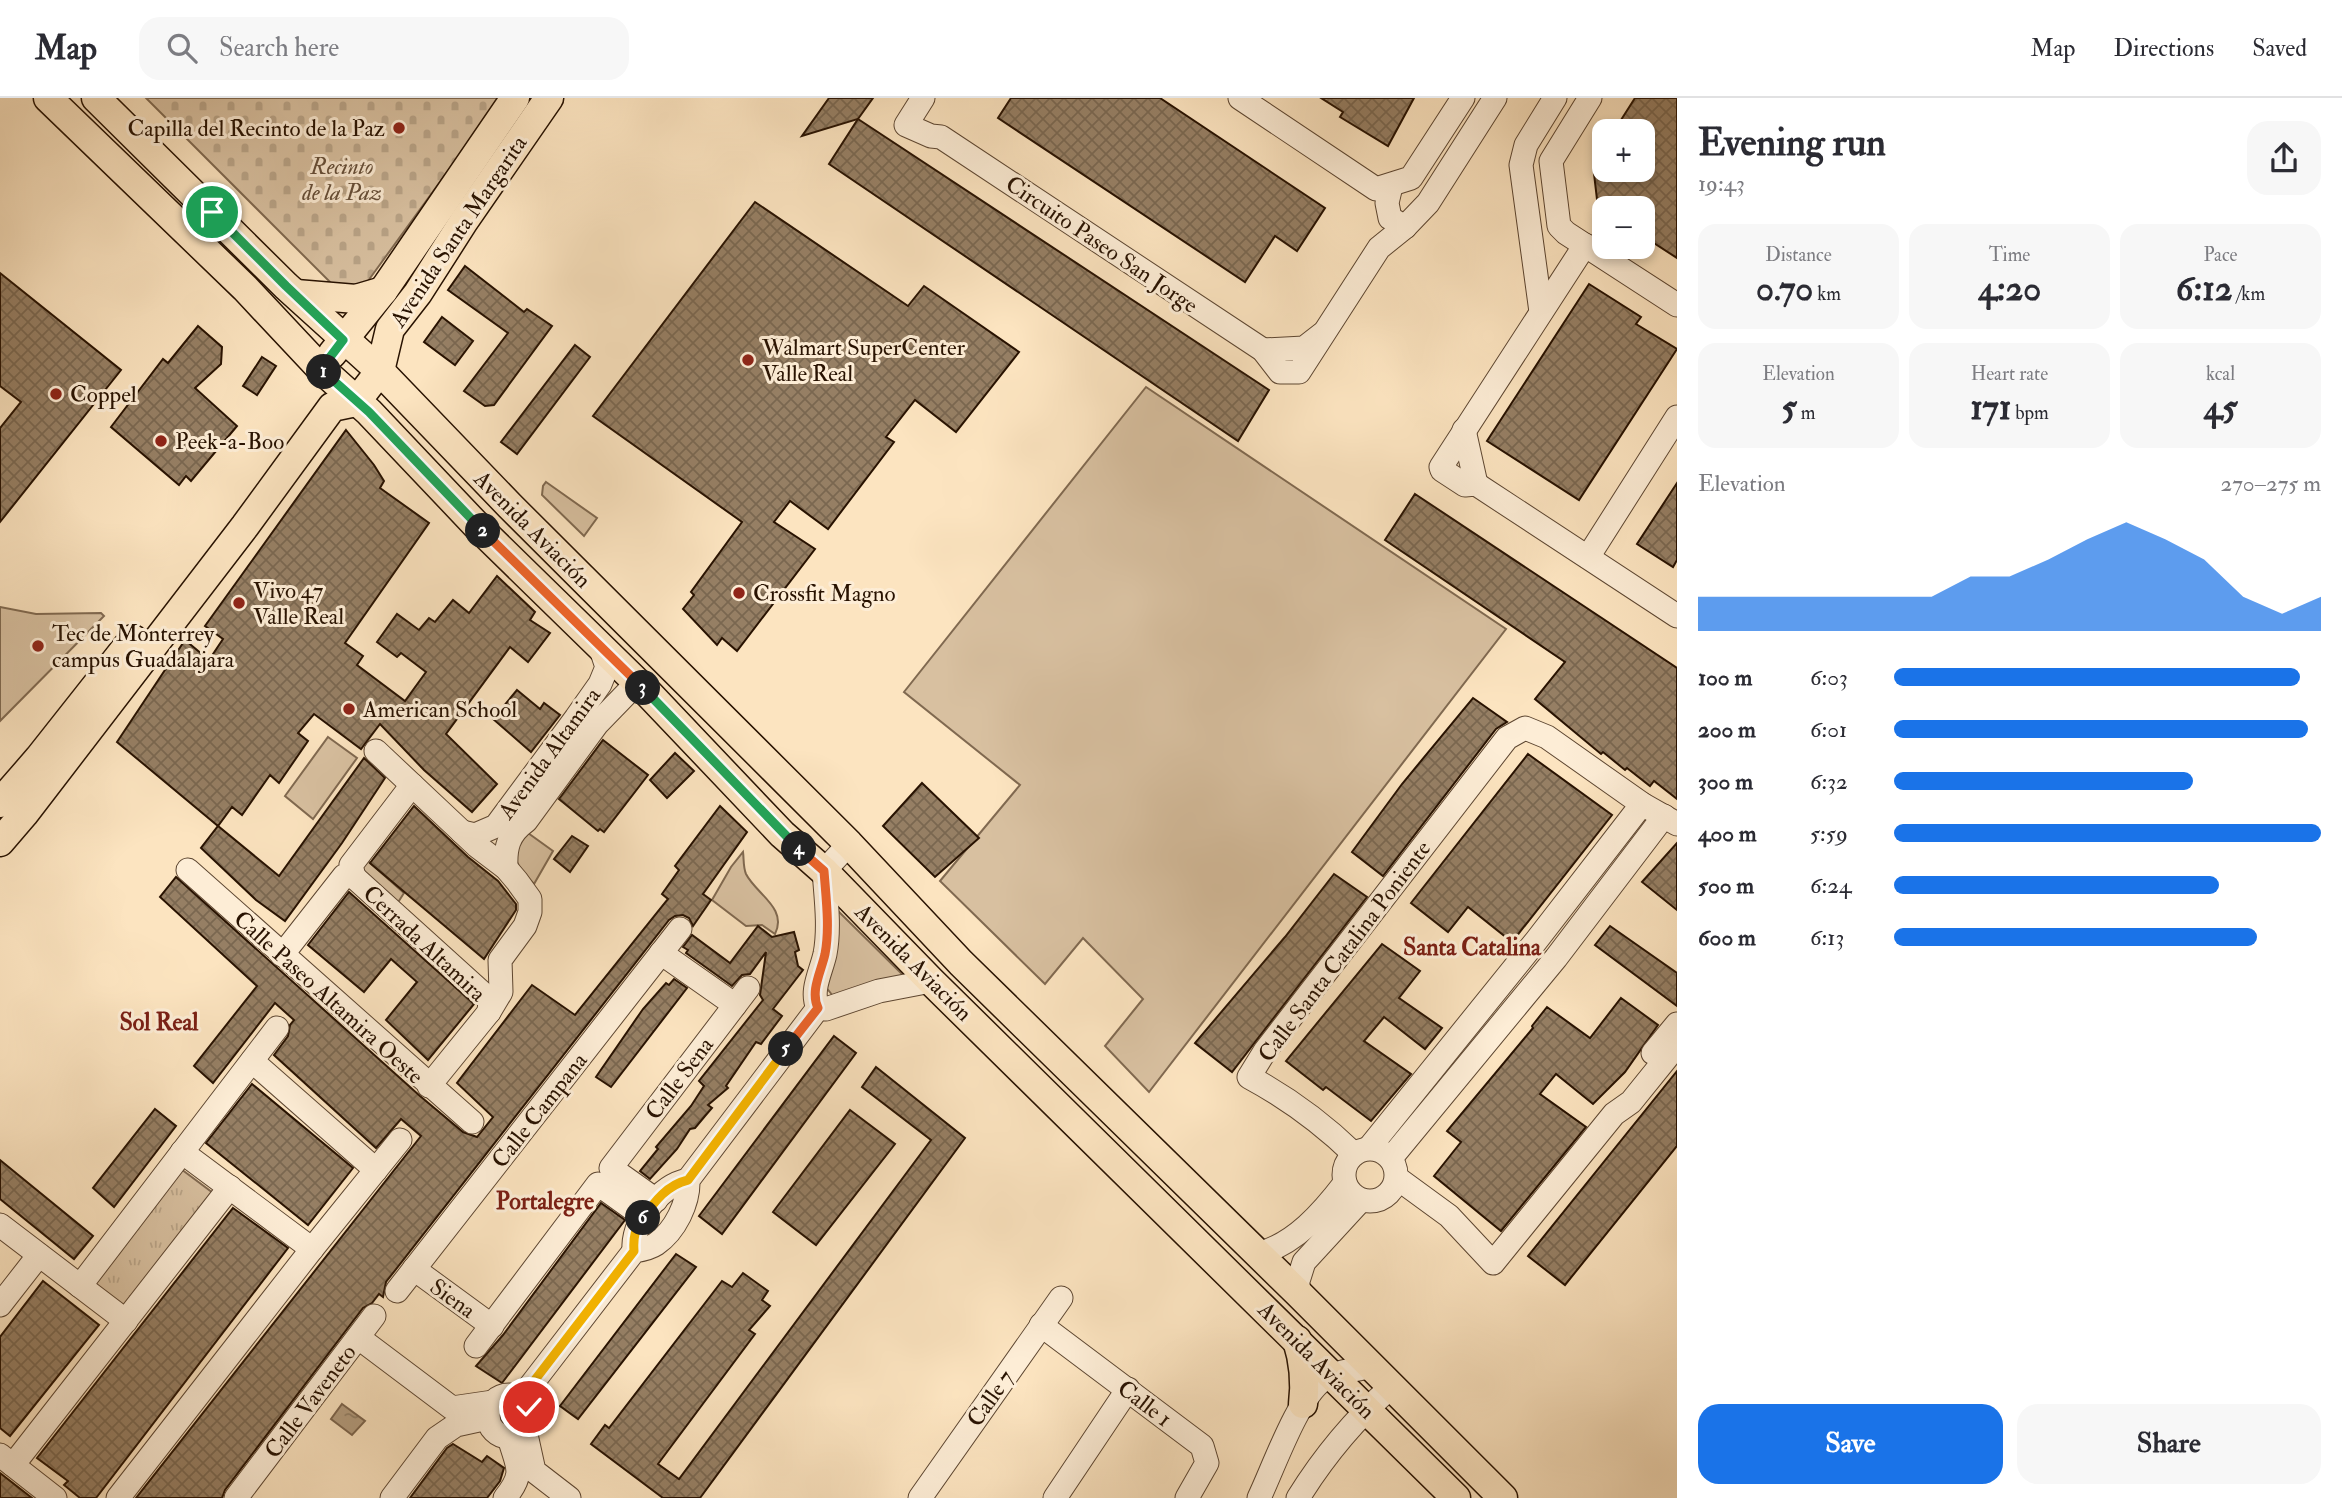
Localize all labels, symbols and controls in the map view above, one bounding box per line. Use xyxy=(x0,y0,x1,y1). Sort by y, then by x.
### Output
search box xyxy=(139,17,629,80)
text: Map xyxy=(35,28,97,69)
icon: search xyxy=(163,29,201,67)
text: Search here xyxy=(219,32,339,64)
text: Map xyxy=(2030,33,2075,64)
text: Directions xyxy=(2113,33,2214,64)
text: Saved xyxy=(2252,33,2307,64)
place label: Capilla del Recinto de la Paz xyxy=(128,114,385,144)
map controls xyxy=(1592,119,1655,259)
button: + xyxy=(1592,119,1655,182)
text: Evening run xyxy=(1698,119,1886,167)
marker: Capilla del Recinto de la Paz xyxy=(391,120,407,136)
button: share xyxy=(2247,121,2321,195)
street label: Avenida Santa Margarita xyxy=(383,130,534,333)
park label: Recinto de la Paz xyxy=(301,152,382,207)
street label: Circuito Paseo San Jorge xyxy=(1000,169,1204,320)
text: 19:43 xyxy=(1698,169,1745,198)
pin xyxy=(182,182,242,242)
icon: arrive xyxy=(193,193,231,231)
button: − xyxy=(1592,196,1655,259)
text: Distance xyxy=(1765,243,1832,267)
text: Time xyxy=(1989,243,2030,267)
text: Pace xyxy=(2203,243,2238,267)
text: 0.70 xyxy=(1756,267,1813,311)
text: 4:20 xyxy=(1978,267,2041,311)
text: 6:12 xyxy=(2176,267,2232,311)
text: km xyxy=(1813,282,1841,306)
text: /km xyxy=(2232,282,2265,306)
place label: Walmart SuperCenter Valle Real xyxy=(761,333,966,388)
marker: Walmart SuperCenter Valle Real xyxy=(740,352,756,368)
pin: 1 xyxy=(306,354,342,390)
text: 1 xyxy=(320,359,327,383)
text: Elevation xyxy=(1762,362,1835,386)
text: Heart rate xyxy=(1971,362,2048,386)
text: kcal xyxy=(2206,362,2235,386)
place label: Coppel xyxy=(70,380,137,410)
marker: Coppel xyxy=(48,386,64,402)
text: 5 xyxy=(1781,386,1797,430)
text: 171 xyxy=(1970,386,2011,430)
text: 45 xyxy=(2203,386,2238,430)
text: m xyxy=(1797,401,1816,425)
text: bpm xyxy=(2011,401,2049,425)
place label: Peek-a-Boo xyxy=(175,427,284,456)
marker: Peek-a-Boo xyxy=(153,433,169,449)
street label: Avenida Aviación xyxy=(467,464,598,594)
text: Elevation xyxy=(1698,469,1786,498)
text: 270–275 m xyxy=(2221,469,2321,498)
pin: 2 xyxy=(466,514,500,548)
text: 2 xyxy=(478,518,487,542)
place label: Vivo 47 Valle Real xyxy=(253,576,344,631)
place label: Crossfit Magno xyxy=(753,579,896,608)
marker: Crossfit Magno xyxy=(731,585,747,601)
marker: Vivo 47 Valle Real xyxy=(231,595,247,611)
place label: Tec de Monterrey campus Guadalajara xyxy=(52,619,235,675)
marker: Tec de Monterrey campus Guadalajara xyxy=(30,638,46,654)
text: 100 m xyxy=(1698,663,1752,692)
text: 6:03 xyxy=(1810,663,1848,692)
pin: 3 xyxy=(626,670,660,706)
text: 3 xyxy=(639,675,646,699)
street label: Avenida Altamira xyxy=(491,681,607,826)
place label: American School xyxy=(362,695,517,724)
marker: American School xyxy=(341,701,357,717)
text: 200 m xyxy=(1698,715,1756,744)
text: 6:01 xyxy=(1810,715,1847,744)
text: 300 m xyxy=(1698,767,1753,796)
text: 6:32 xyxy=(1810,767,1848,796)
text: 400 m xyxy=(1698,819,1757,848)
text: 5:59 xyxy=(1810,819,1848,848)
pin: 4 xyxy=(782,832,816,866)
street label: Calle Santa Catalina Poniente xyxy=(1252,835,1437,1068)
text: 4 xyxy=(793,836,804,860)
text: 500 m xyxy=(1698,871,1754,900)
text: 6:24 xyxy=(1810,871,1851,900)
street label: Cerrada Altamira xyxy=(357,879,493,1008)
street label: Avenida Aviación xyxy=(848,897,979,1027)
street label: Calle Paseo Altamira Oeste xyxy=(228,904,430,1091)
text: 600 m xyxy=(1698,923,1756,952)
text: 6:13 xyxy=(1810,923,1844,952)
district label: Santa Catalina xyxy=(1403,932,1542,963)
district label: Sol Real xyxy=(119,1007,199,1038)
street label: Calle Sena xyxy=(639,1031,720,1125)
pin: 5 xyxy=(768,1032,804,1066)
text: 5 xyxy=(781,1036,790,1060)
street label: Calle Campana xyxy=(485,1046,595,1175)
district label: Portalegre xyxy=(496,1186,594,1217)
pin: 6 xyxy=(626,1200,660,1236)
text: 6 xyxy=(638,1205,647,1229)
street label: Siena xyxy=(424,1272,482,1325)
street label: Avenida Aviación xyxy=(1251,1295,1382,1425)
street label: Calle Vaveneto xyxy=(258,1339,363,1464)
street label: Calle 7 xyxy=(960,1364,1021,1432)
street label: Calle 1 xyxy=(1112,1374,1178,1433)
pin xyxy=(499,1377,559,1437)
icon: check xyxy=(510,1388,548,1426)
button: Save xyxy=(1698,1404,2003,1484)
button: Share xyxy=(2017,1404,2321,1484)

